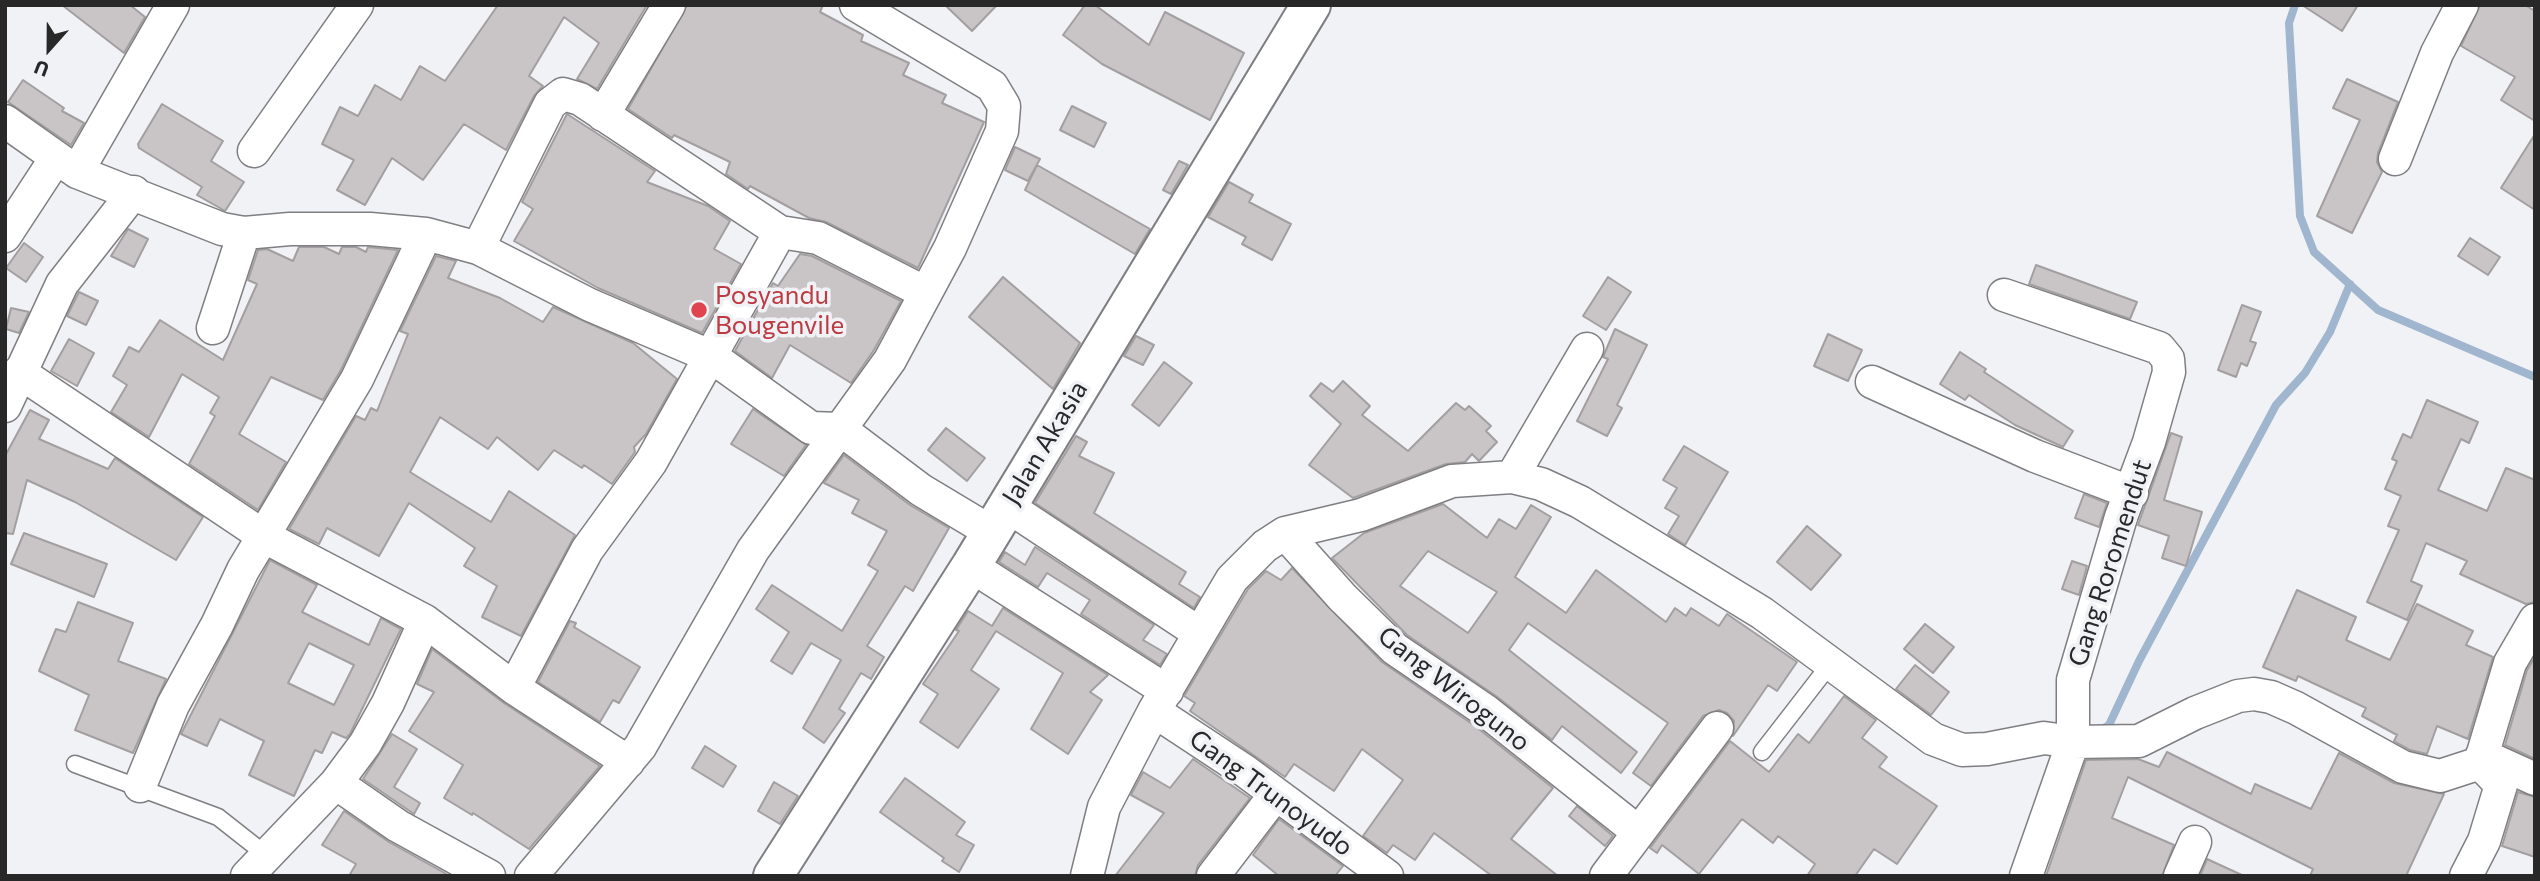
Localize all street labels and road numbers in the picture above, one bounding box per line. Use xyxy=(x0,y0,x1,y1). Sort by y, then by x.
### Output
street label: Jalan Akasia xyxy=(996,375,1094,511)
street label: Gang Roromendut xyxy=(2062,456,2158,670)
street label: Gang Wiroguno xyxy=(1372,620,1536,758)
street label: Gang Trunoyudo xyxy=(1183,723,1359,863)

